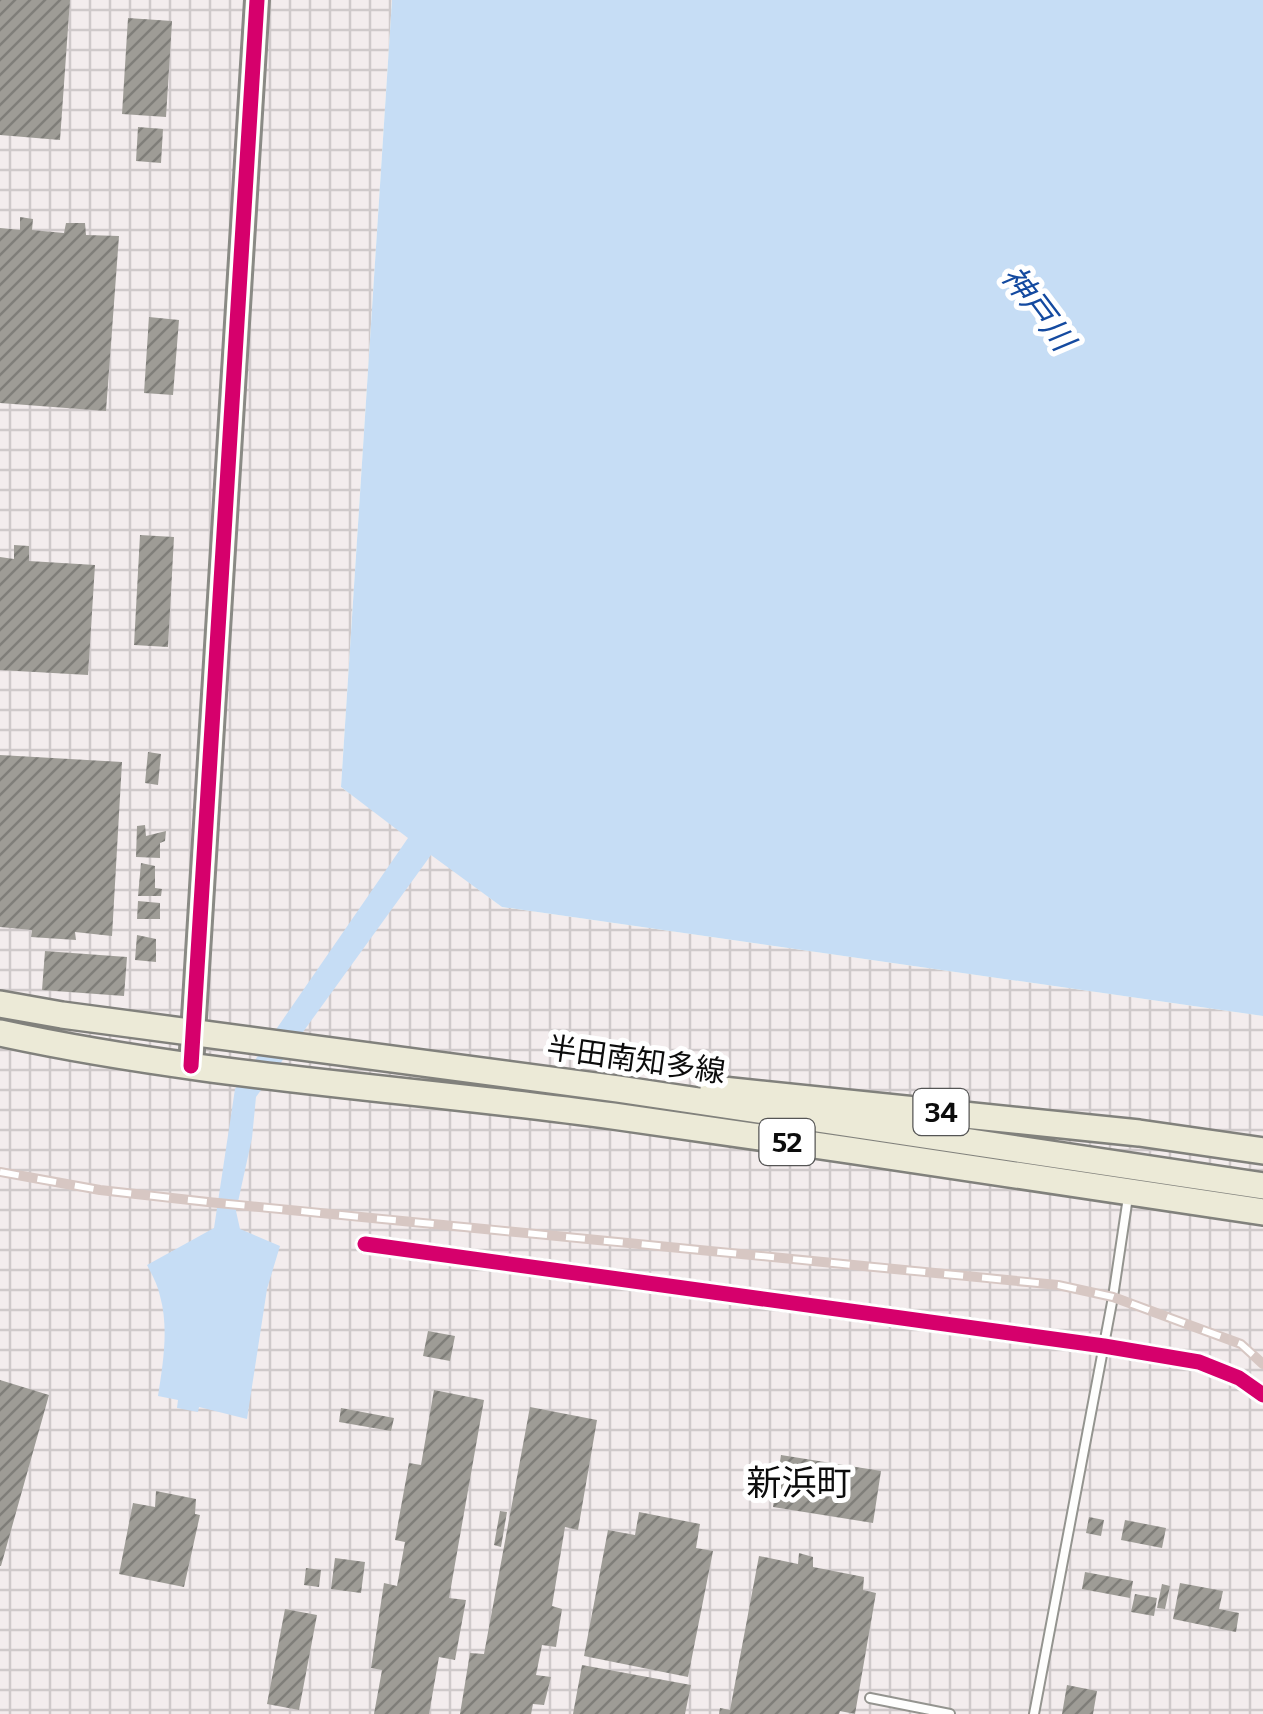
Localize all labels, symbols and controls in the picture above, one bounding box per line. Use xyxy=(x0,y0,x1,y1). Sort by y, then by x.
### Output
water label: 神戸川 xyxy=(994,258,1084,360)
street label: 半田南知多線 xyxy=(544,1030,728,1090)
road number: 34 xyxy=(914,1089,968,1135)
road number: 52 xyxy=(760,1119,814,1165)
district label: 新浜町 xyxy=(746,1462,852,1504)

